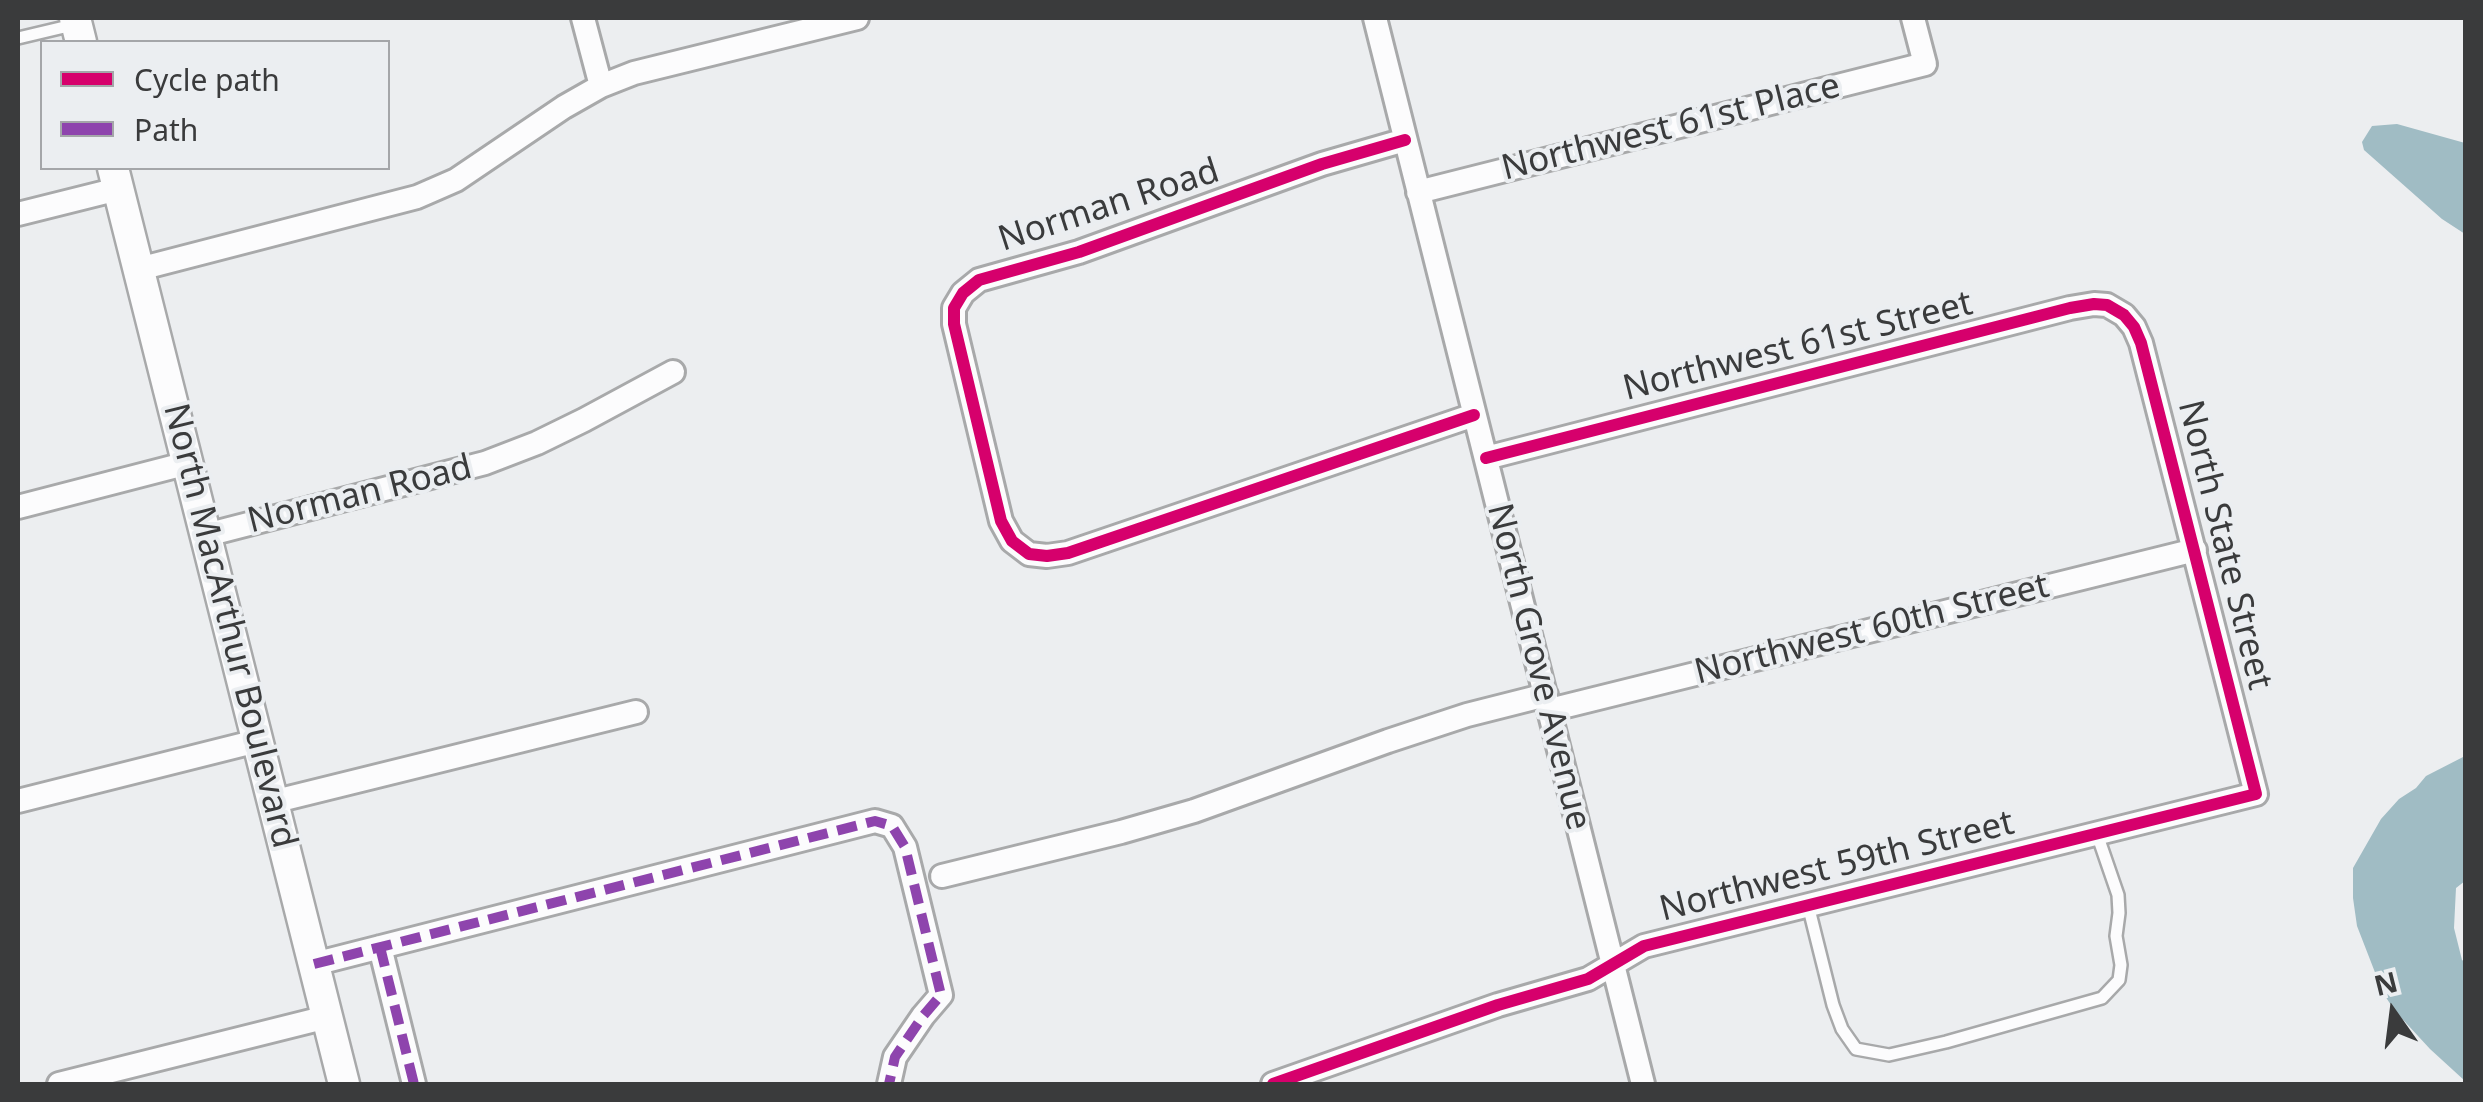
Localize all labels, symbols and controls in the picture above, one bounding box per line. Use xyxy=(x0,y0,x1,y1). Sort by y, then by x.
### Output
legend xyxy=(40,40,390,170)
text: Cycle path xyxy=(134,59,280,100)
street label: Northwest 61st Place xyxy=(1497,66,1845,190)
text: Path xyxy=(134,109,198,150)
street label: Norman Road xyxy=(993,151,1225,261)
street label: Northwest 61st Street xyxy=(1619,283,1977,411)
street label: North State Street xyxy=(2168,396,2280,694)
street label: North MacArthur Boulevard xyxy=(153,400,305,852)
street label: Norman Road xyxy=(244,447,476,543)
street label: North Grove Avenue xyxy=(1477,499,1599,835)
street label: Northwest 60th Street xyxy=(1691,566,2053,694)
street label: Northwest 59th Street xyxy=(1656,803,2018,931)
north arrow xyxy=(2343,962,2443,1062)
text: N xyxy=(2370,962,2401,1004)

